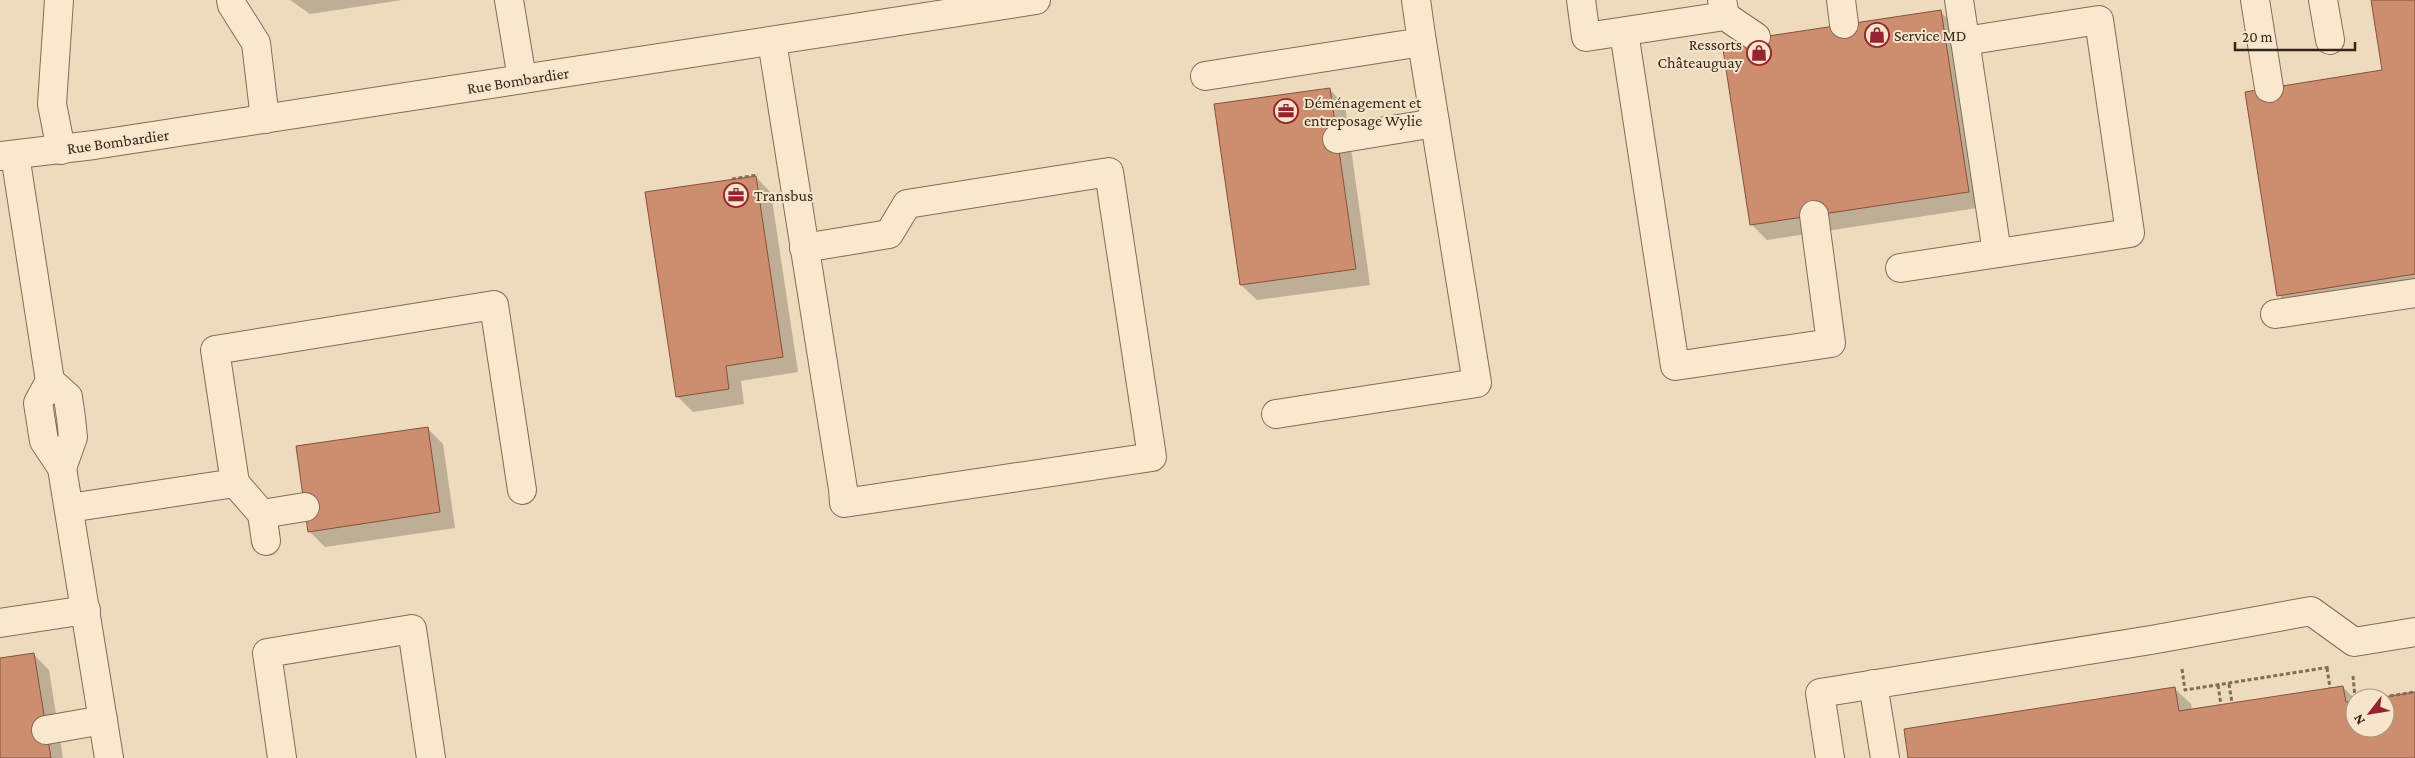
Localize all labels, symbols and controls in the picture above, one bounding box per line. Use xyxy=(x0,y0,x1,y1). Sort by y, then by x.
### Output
scale bar xyxy=(2235,20,2355,52)
shop icon: Service MD xyxy=(1864,22,1890,48)
place label: Service MD xyxy=(1894,27,1966,44)
text: 20 m xyxy=(2242,29,2273,45)
place label: Ressorts Châteauguay xyxy=(1658,36,1743,72)
shop icon: Ressorts Châteauguay xyxy=(1746,40,1772,66)
street label: Rue Bombardier xyxy=(466,64,571,97)
place label: Déménagement et entreposage Wylie xyxy=(1304,94,1422,130)
office icon: Déménagement et entreposage Wylie xyxy=(1273,98,1299,124)
street label: Rue Bombardier xyxy=(66,126,171,157)
office icon: Transbus xyxy=(723,182,749,208)
place label: Transbus xyxy=(754,187,813,204)
north arrow xyxy=(2345,688,2395,738)
text: N xyxy=(2349,711,2368,728)

